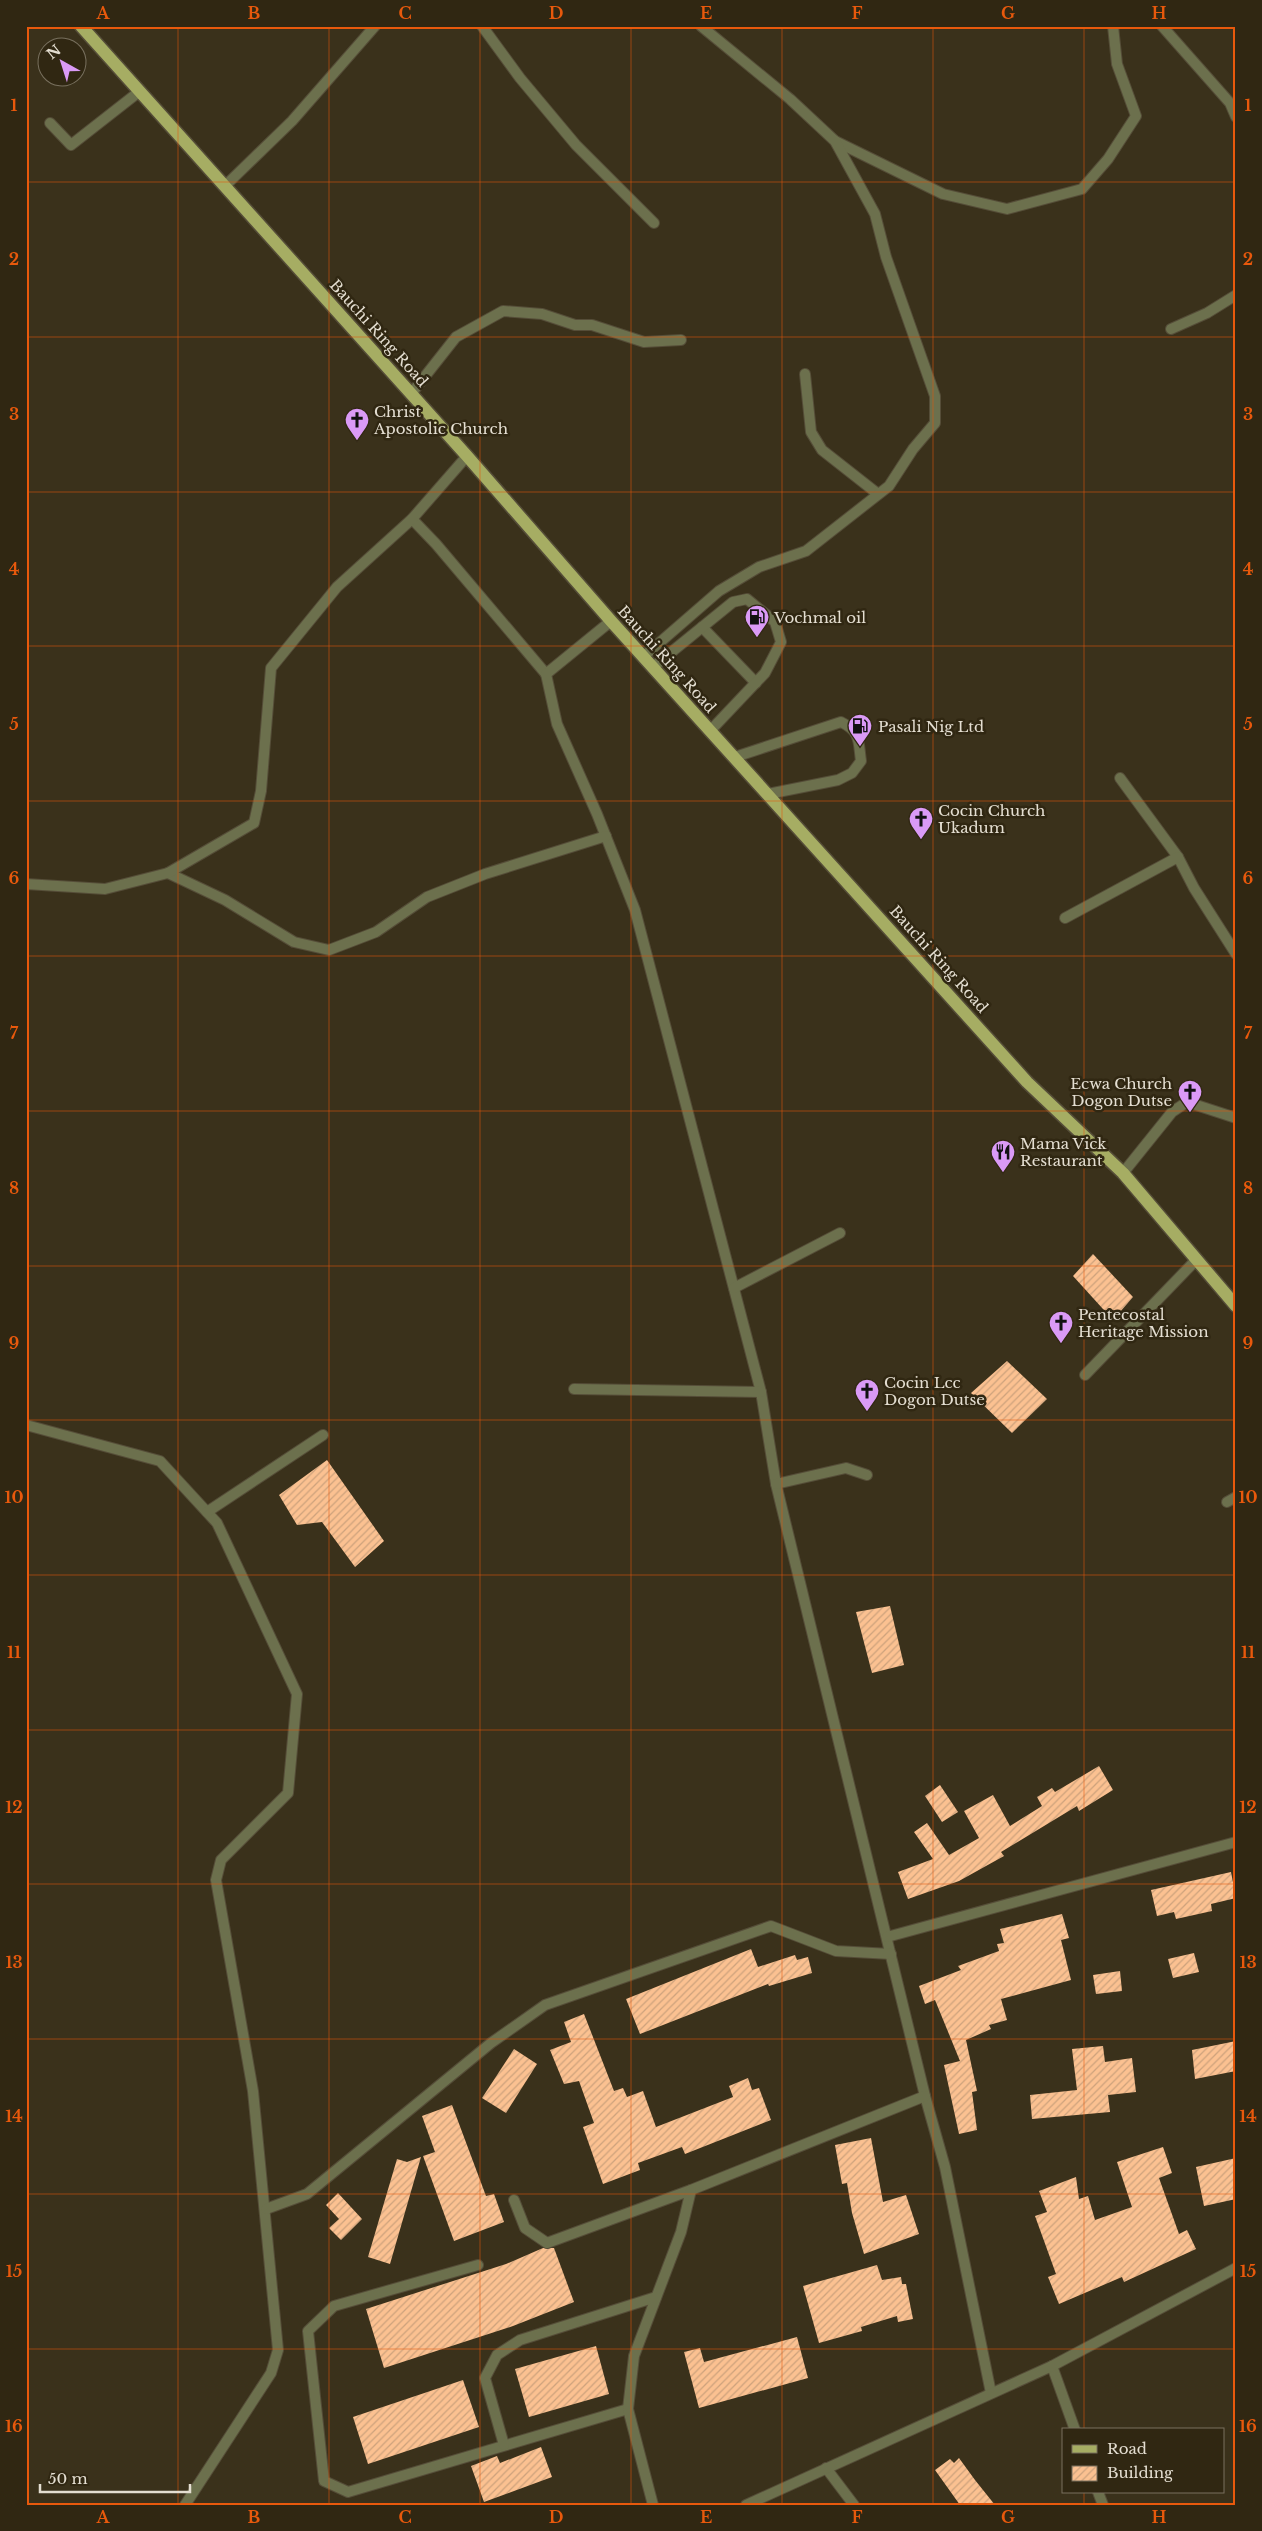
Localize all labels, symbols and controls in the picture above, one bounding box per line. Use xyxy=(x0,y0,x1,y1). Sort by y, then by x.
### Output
text: A xyxy=(96,3,111,23)
text: B xyxy=(248,3,261,23)
text: C xyxy=(398,3,412,23)
text: D xyxy=(549,3,563,23)
text: E xyxy=(700,3,712,23)
text: F xyxy=(851,3,863,23)
text: G xyxy=(1001,3,1015,23)
text: H xyxy=(1151,3,1167,23)
north arrow xyxy=(38,38,88,88)
text: N xyxy=(43,41,65,63)
text: 1 xyxy=(11,95,18,115)
text: 1 xyxy=(1245,95,1252,115)
text: 2 xyxy=(9,249,19,269)
text: 2 xyxy=(1243,249,1253,269)
street label: Bauchi Ring Road xyxy=(326,275,432,391)
place label: Christ Apostolic Church xyxy=(373,402,508,438)
text: 3 xyxy=(9,404,19,424)
text: 3 xyxy=(1243,404,1253,424)
church icon: Christ Apostolic Church xyxy=(344,407,370,441)
text: 4 xyxy=(9,559,19,579)
text: 4 xyxy=(1243,559,1253,579)
street label: Bauchi Ring Road xyxy=(614,601,720,717)
fuel station icon: Vochmal oil xyxy=(744,604,770,638)
place label: Vochmal oil xyxy=(773,608,866,627)
fuel station icon: Pasali Nig Ltd xyxy=(847,713,873,747)
text: 5 xyxy=(9,714,19,734)
text: 5 xyxy=(1243,714,1253,734)
place label: Pasali Nig Ltd xyxy=(878,717,984,736)
place label: Cocin Church Ukadum xyxy=(938,801,1045,837)
church icon: Cocin Church Ukadum xyxy=(908,806,934,840)
text: 6 xyxy=(9,868,20,888)
text: 6 xyxy=(1243,868,1254,888)
street label: Bauchi Ring Road xyxy=(886,901,992,1017)
text: 7 xyxy=(10,1023,19,1043)
text: 7 xyxy=(1244,1023,1253,1043)
place label: Ecwa Church Dogon Dutse xyxy=(1070,1074,1172,1110)
church icon: Ecwa Church Dogon Dutse xyxy=(1177,1079,1203,1113)
place label: Mama Vick Restaurant xyxy=(1020,1134,1107,1170)
restaurant icon: Mama Vick Restaurant xyxy=(990,1139,1016,1173)
text: 8 xyxy=(9,1178,19,1198)
text: 8 xyxy=(1243,1178,1253,1198)
place label: Pentecostal Heritage Mission xyxy=(1078,1305,1209,1341)
church icon: Pentecostal Heritage Mission xyxy=(1048,1310,1074,1344)
text: 9 xyxy=(9,1333,20,1353)
text: 9 xyxy=(1243,1333,1254,1353)
place label: Cocin Lcc Dogon Dutse xyxy=(884,1373,985,1409)
church icon: Cocin Lcc Dogon Dutse xyxy=(854,1378,880,1412)
text: 10 xyxy=(4,1487,24,1507)
text: 10 xyxy=(1238,1487,1258,1507)
text: 11 xyxy=(7,1642,21,1662)
text: 11 xyxy=(1241,1642,1255,1662)
text: 12 xyxy=(5,1797,23,1817)
text: 12 xyxy=(1239,1797,1257,1817)
text: 13 xyxy=(5,1952,23,1972)
text: 13 xyxy=(1239,1952,1257,1972)
text: 14 xyxy=(5,2106,23,2126)
text: 14 xyxy=(1239,2106,1257,2126)
text: 15 xyxy=(6,2261,22,2281)
text: 15 xyxy=(1240,2261,1256,2281)
text: 16 xyxy=(5,2416,23,2436)
text: 16 xyxy=(1239,2416,1257,2436)
legend xyxy=(1062,2428,1224,2494)
text: Road xyxy=(1107,2439,1147,2458)
scale bar xyxy=(40,2461,190,2493)
text: Building xyxy=(1107,2463,1174,2482)
text: 50 m xyxy=(48,2469,88,2488)
text: A xyxy=(96,2507,111,2527)
text: B xyxy=(248,2507,261,2527)
text: C xyxy=(398,2507,412,2527)
text: D xyxy=(549,2507,563,2527)
text: E xyxy=(700,2507,712,2527)
text: F xyxy=(851,2507,863,2527)
text: G xyxy=(1001,2507,1015,2527)
text: H xyxy=(1151,2507,1167,2527)

